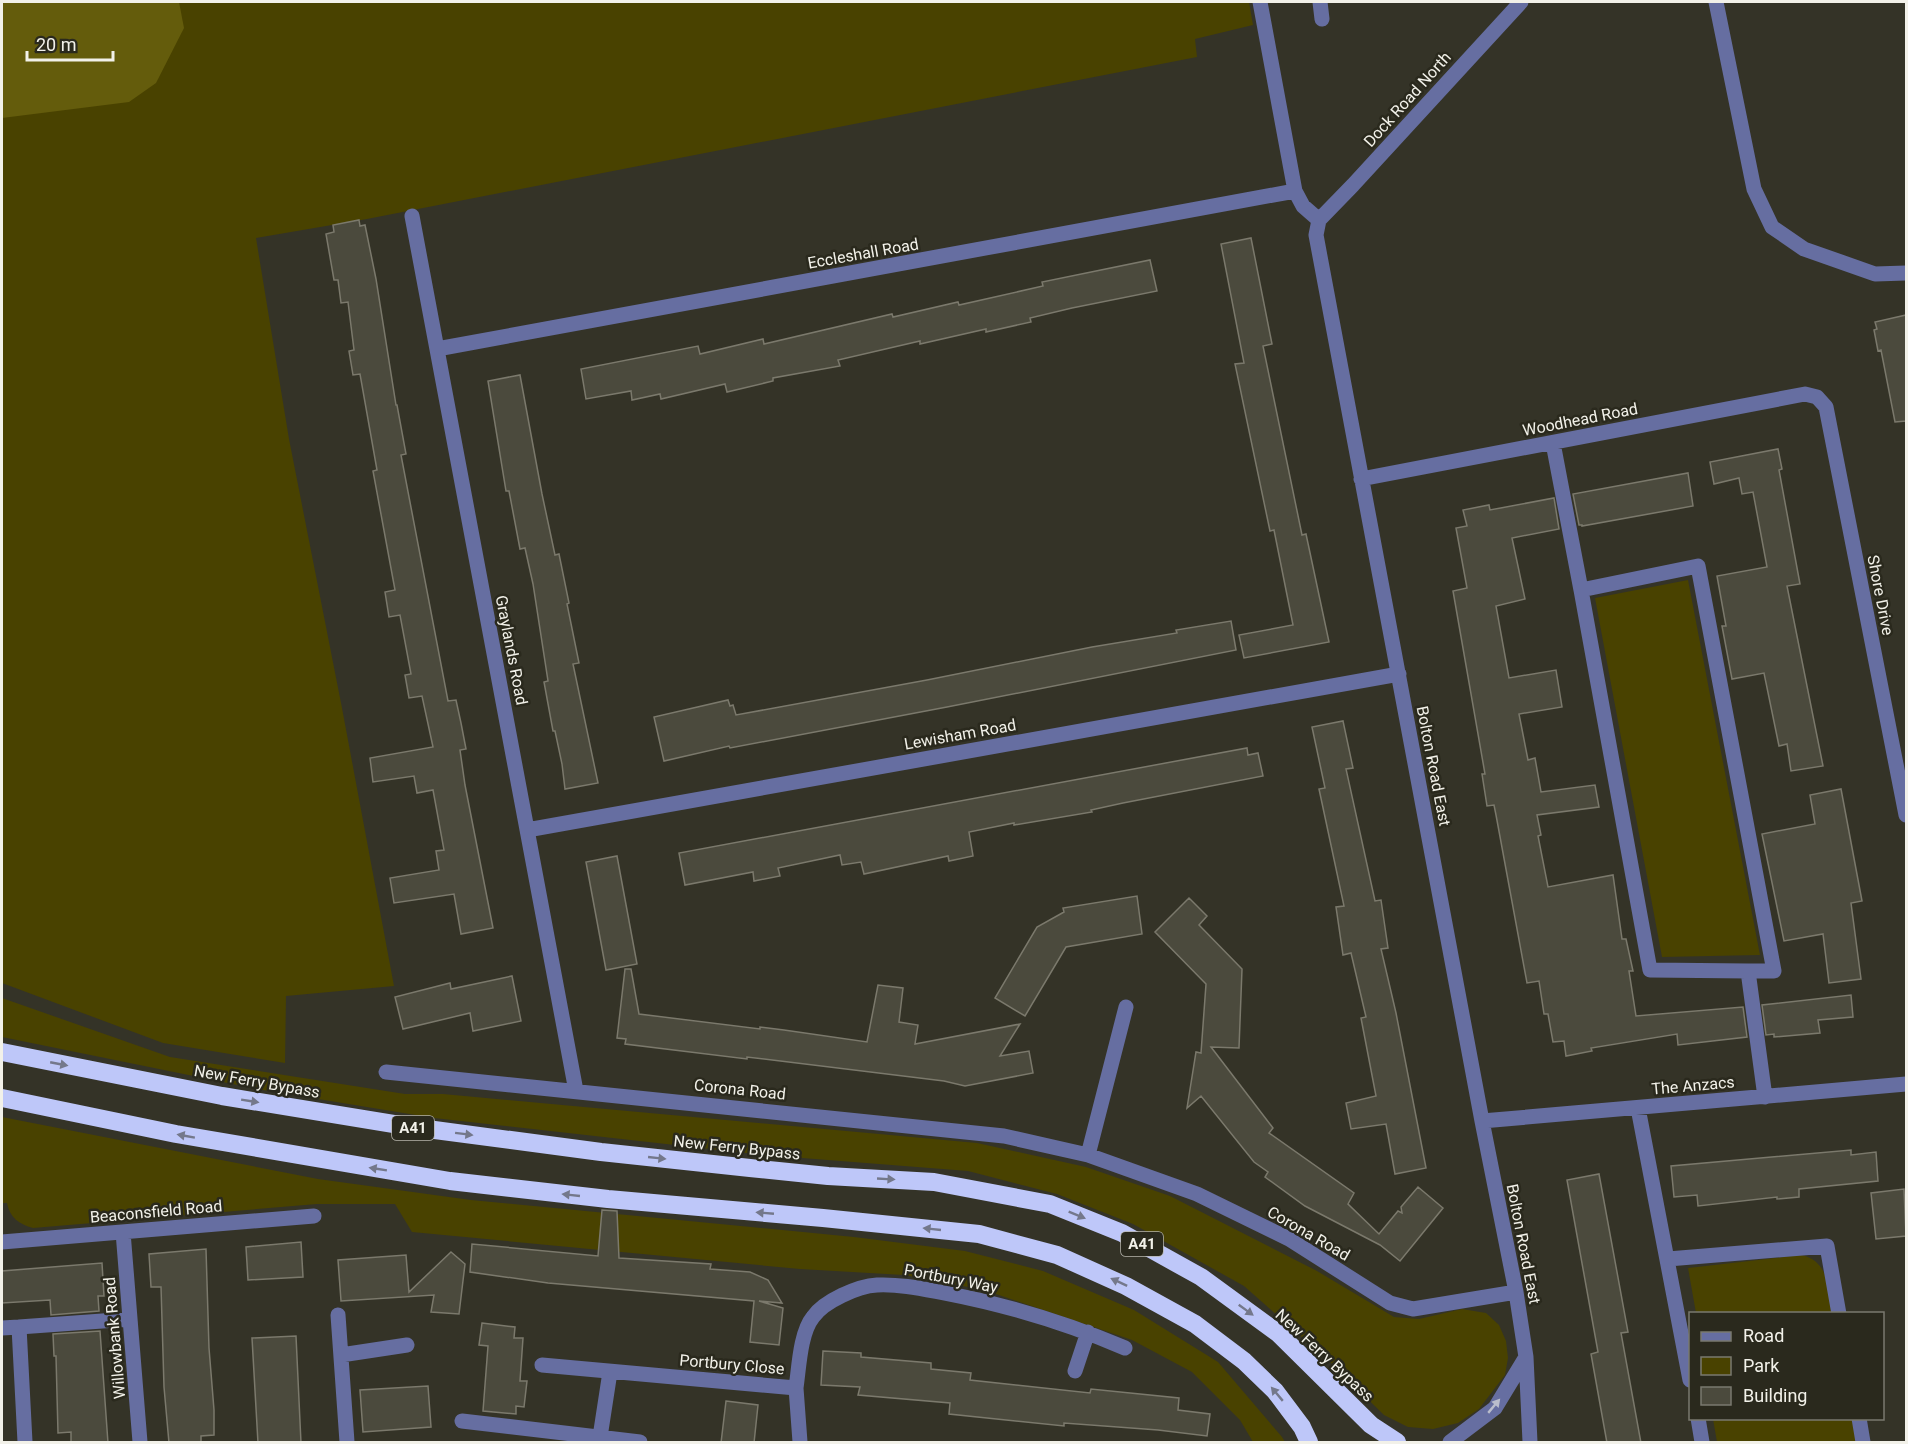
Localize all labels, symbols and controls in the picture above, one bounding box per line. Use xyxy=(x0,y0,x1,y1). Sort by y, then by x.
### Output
scale bar xyxy=(27,24,112,62)
text: 20 m xyxy=(36,34,76,55)
street label: Dock Road North xyxy=(1360,48,1455,151)
street label: Eccleshall Road xyxy=(806,234,920,273)
street label: Woodhead Road xyxy=(1521,399,1639,440)
street label: Shore Drive xyxy=(1863,553,1898,637)
street label: Graylands Road xyxy=(492,594,531,707)
street label: Bolton Road East xyxy=(1413,704,1454,828)
street label: Lewisham Road xyxy=(903,715,1018,754)
one-way arrow xyxy=(49,1060,68,1069)
street label: New Ferry Bypass xyxy=(193,1061,321,1102)
street label: The Anzacs xyxy=(1651,1072,1735,1099)
street label: Corona Road xyxy=(693,1075,787,1104)
one-way arrow xyxy=(241,1096,260,1105)
road number: A41 xyxy=(392,1116,434,1140)
one-way arrow xyxy=(454,1130,473,1139)
one-way arrow xyxy=(176,1131,195,1140)
street label: New Ferry Bypass xyxy=(673,1131,801,1164)
one-way arrow xyxy=(648,1153,667,1163)
one-way arrow xyxy=(368,1165,387,1174)
one-way arrow xyxy=(877,1174,896,1184)
street label: Bolton Road East xyxy=(1503,1182,1544,1306)
one-way arrow xyxy=(561,1190,580,1200)
street label: Beaconsfield Road xyxy=(89,1196,223,1227)
street label: Corona Road xyxy=(1264,1202,1353,1265)
one-way arrow xyxy=(756,1208,775,1218)
one-way arrow xyxy=(1068,1211,1086,1220)
one-way arrow xyxy=(923,1224,942,1234)
road number: A41 xyxy=(1121,1232,1163,1256)
street label: Portbury Way xyxy=(902,1260,1000,1297)
street label: Willowbank Road xyxy=(100,1276,129,1400)
one-way arrow xyxy=(1110,1278,1127,1287)
one-way arrow xyxy=(1239,1304,1254,1316)
street label: New Ferry Bypass xyxy=(1272,1305,1378,1406)
legend xyxy=(1689,1312,1884,1420)
text: Road xyxy=(1743,1325,1784,1346)
street label: Portbury Close xyxy=(679,1350,785,1379)
text: Park xyxy=(1743,1355,1780,1376)
text: Building xyxy=(1743,1385,1807,1406)
one-way arrow xyxy=(1270,1386,1283,1402)
one-way arrow xyxy=(1488,1398,1501,1414)

